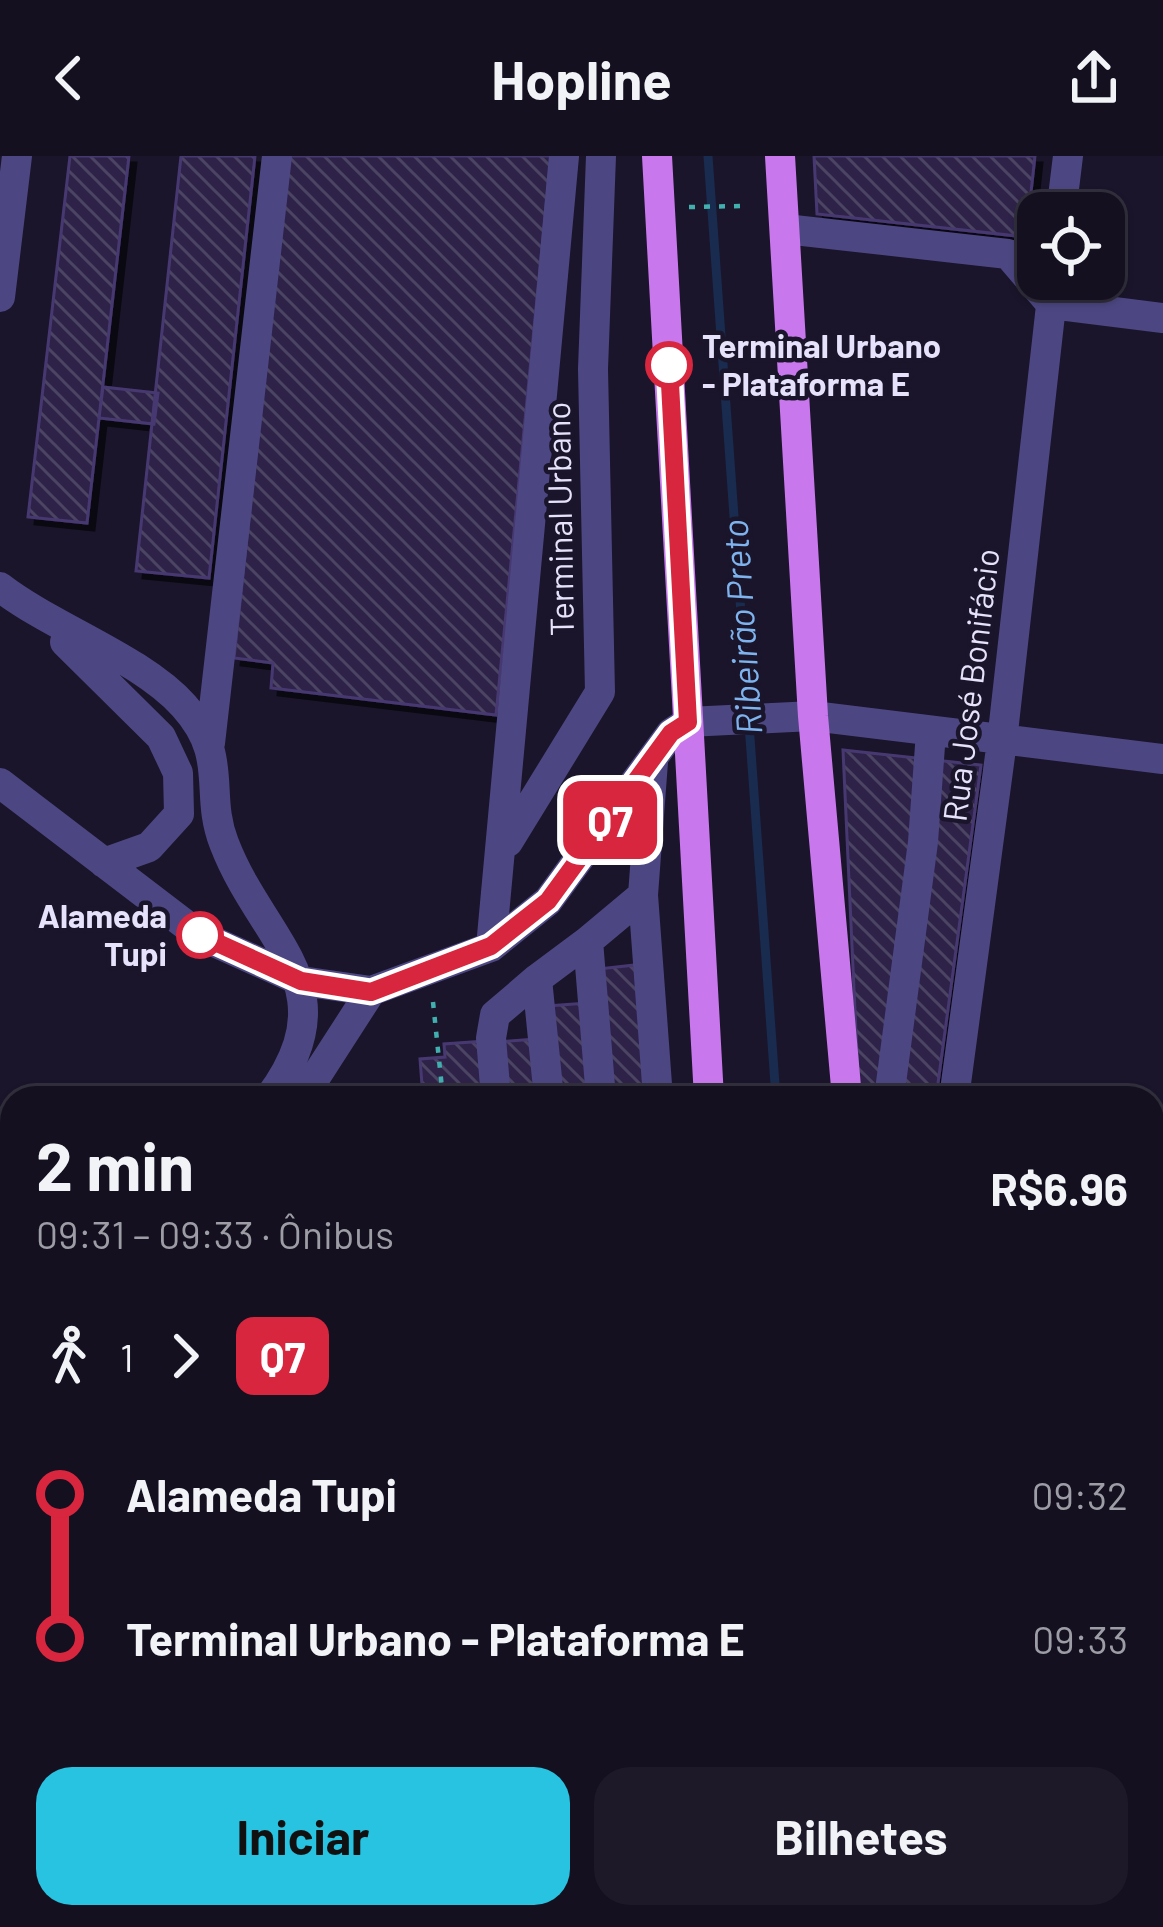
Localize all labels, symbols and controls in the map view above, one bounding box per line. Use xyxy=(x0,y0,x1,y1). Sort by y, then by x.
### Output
icon: back xyxy=(36,45,102,111)
icon: share xyxy=(1061,45,1127,111)
text: Hopline xyxy=(491,46,672,111)
map controls xyxy=(1017,192,1125,300)
button: locate xyxy=(1017,192,1125,300)
place label: Terminal Urbano - Plataforma E xyxy=(702,325,941,403)
marker: Terminal Urbano - Plataforma E xyxy=(647,343,691,387)
street label: Terminal Urbano xyxy=(537,401,581,637)
water label: Ribeirão Preto xyxy=(712,518,769,736)
street label: Rua José Bonifácio xyxy=(933,546,1007,824)
line badge: Q7 xyxy=(556,781,664,859)
text: Q7 xyxy=(587,795,633,845)
place label: Alameda Tupi xyxy=(38,895,167,973)
marker: Alameda Tupi xyxy=(178,913,222,957)
text: 2 min xyxy=(36,1125,194,1204)
text: R$6.96 xyxy=(990,1161,1128,1215)
text: 09:31 – 09:33 · Ônibus xyxy=(36,1210,394,1257)
icon: walk xyxy=(36,1323,102,1389)
icon: forward xyxy=(152,1323,218,1389)
text: Q7 xyxy=(260,1331,305,1381)
text: 1 xyxy=(120,1333,134,1380)
text: Alameda Tupi xyxy=(126,1467,397,1521)
text: 09:32 xyxy=(1031,1471,1128,1518)
text: Terminal Urbano - Plataforma E xyxy=(126,1611,745,1665)
text: 09:33 xyxy=(1032,1615,1128,1662)
button: Iniciar xyxy=(36,1767,570,1905)
button: Bilhetes xyxy=(594,1767,1128,1905)

